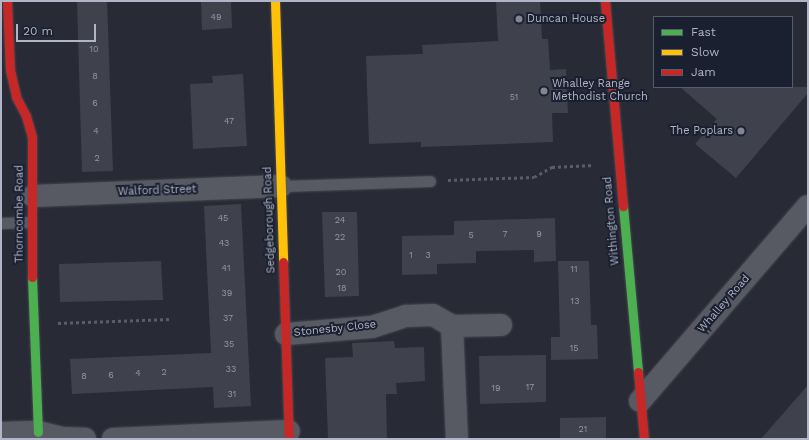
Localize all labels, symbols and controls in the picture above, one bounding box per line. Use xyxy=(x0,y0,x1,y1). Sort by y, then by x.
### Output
house number: 49 xyxy=(210,12,222,22)
place label: Duncan House xyxy=(527,12,605,26)
marker: Duncan House xyxy=(514,14,524,24)
scale bar xyxy=(18,16,98,42)
legend xyxy=(653,16,793,88)
text: 20 m xyxy=(23,24,53,38)
text: Fast xyxy=(691,25,716,39)
house number: 10 xyxy=(89,44,99,54)
text: Slow xyxy=(691,45,719,59)
text: Jam xyxy=(691,65,716,79)
house number: 8 xyxy=(92,71,98,81)
place label: Whalley Range Methodist Church xyxy=(552,78,648,104)
marker: Whalley Range Methodist Church xyxy=(539,86,549,96)
house number: 51 xyxy=(510,92,518,102)
house number: 6 xyxy=(92,98,98,108)
house number: 47 xyxy=(224,116,234,126)
place label: The Poplars xyxy=(670,124,733,138)
house number: 4 xyxy=(93,126,99,136)
marker: The Poplars xyxy=(736,126,746,136)
house number: 2 xyxy=(94,153,100,163)
street label: Thorncombe Road xyxy=(13,165,27,263)
street label: Sedgeborough Road xyxy=(262,166,278,274)
street label: Withington Road xyxy=(602,176,622,266)
street label: Walford Street xyxy=(118,183,196,199)
house number: 45 xyxy=(218,213,228,223)
house number: 24 xyxy=(335,215,345,225)
house number: 7 xyxy=(502,229,508,239)
house number: 9 xyxy=(536,229,542,239)
house number: 5 xyxy=(468,230,474,240)
house number: 22 xyxy=(335,232,345,242)
house number: 43 xyxy=(219,238,229,248)
house number: 1 xyxy=(409,250,413,260)
house number: 3 xyxy=(425,250,431,260)
house number: 41 xyxy=(222,263,230,273)
house number: 11 xyxy=(570,264,578,274)
house number: 20 xyxy=(336,267,346,277)
street label: Whalley Road xyxy=(695,272,753,336)
house number: 18 xyxy=(337,283,347,293)
house number: 39 xyxy=(222,288,232,298)
house number: 13 xyxy=(571,296,579,306)
house number: 37 xyxy=(223,313,233,323)
street label: Stonesby Close xyxy=(293,318,377,340)
house number: 35 xyxy=(224,339,234,349)
house number: 15 xyxy=(570,343,578,353)
house number: 33 xyxy=(226,364,236,374)
house number: 2 xyxy=(161,367,167,377)
house number: 4 xyxy=(135,368,141,378)
house number: 6 xyxy=(108,370,114,380)
house number: 8 xyxy=(81,371,87,381)
house number: 17 xyxy=(526,382,534,392)
house number: 19 xyxy=(491,383,501,393)
house number: 31 xyxy=(228,389,236,399)
house number: 21 xyxy=(579,424,587,434)

